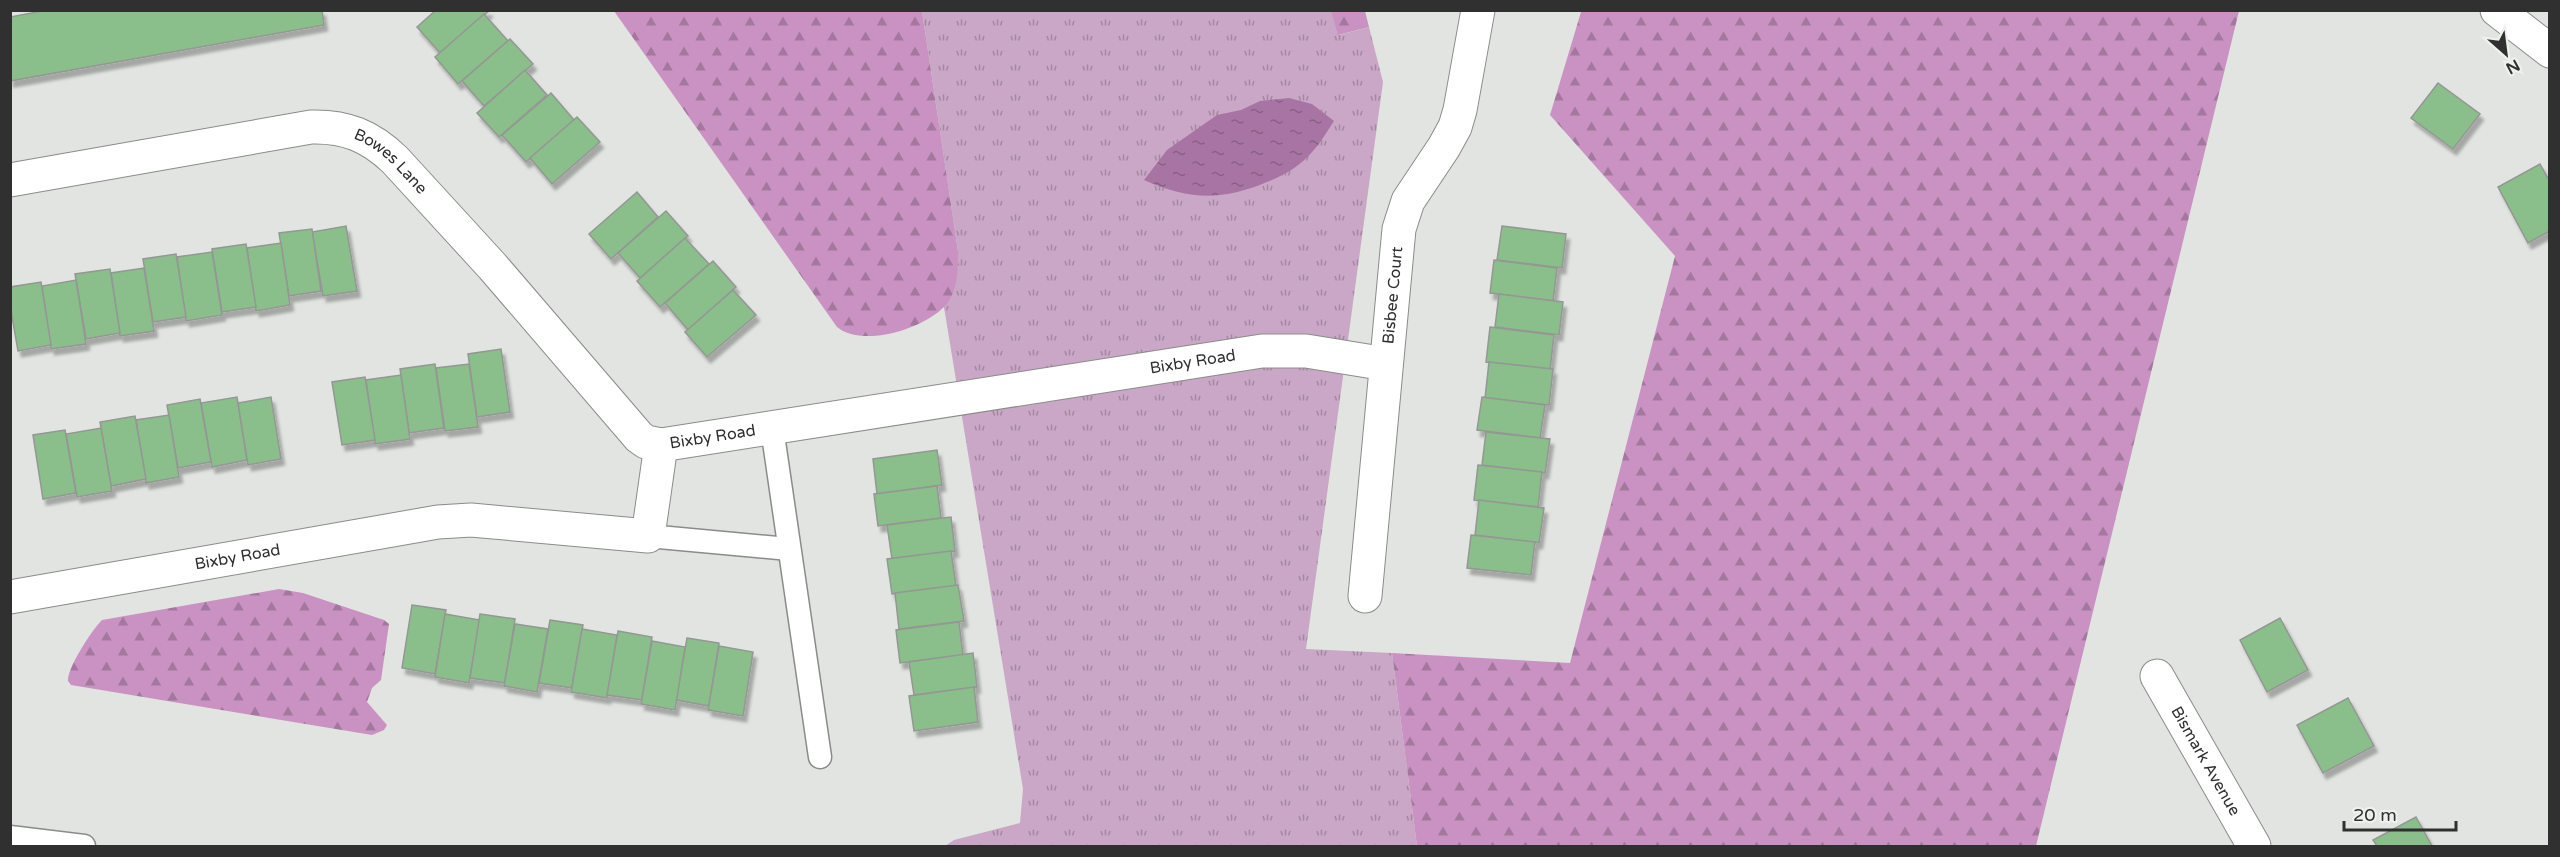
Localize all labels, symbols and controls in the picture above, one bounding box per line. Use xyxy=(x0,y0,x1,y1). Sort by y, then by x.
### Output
north arrow xyxy=(2476,24,2536,84)
text: N xyxy=(2502,55,2523,78)
street label: Bowes Lane xyxy=(351,124,431,198)
street label: Bisbee Court xyxy=(1378,246,1407,345)
street label: Bixby Road xyxy=(1148,345,1237,378)
street label: Bixby Road xyxy=(668,420,757,454)
street label: Bixby Road xyxy=(193,540,282,574)
street label: Bismark Avenue xyxy=(2166,703,2245,819)
scale bar xyxy=(2344,794,2456,832)
text: 20 m xyxy=(2353,804,2397,826)

